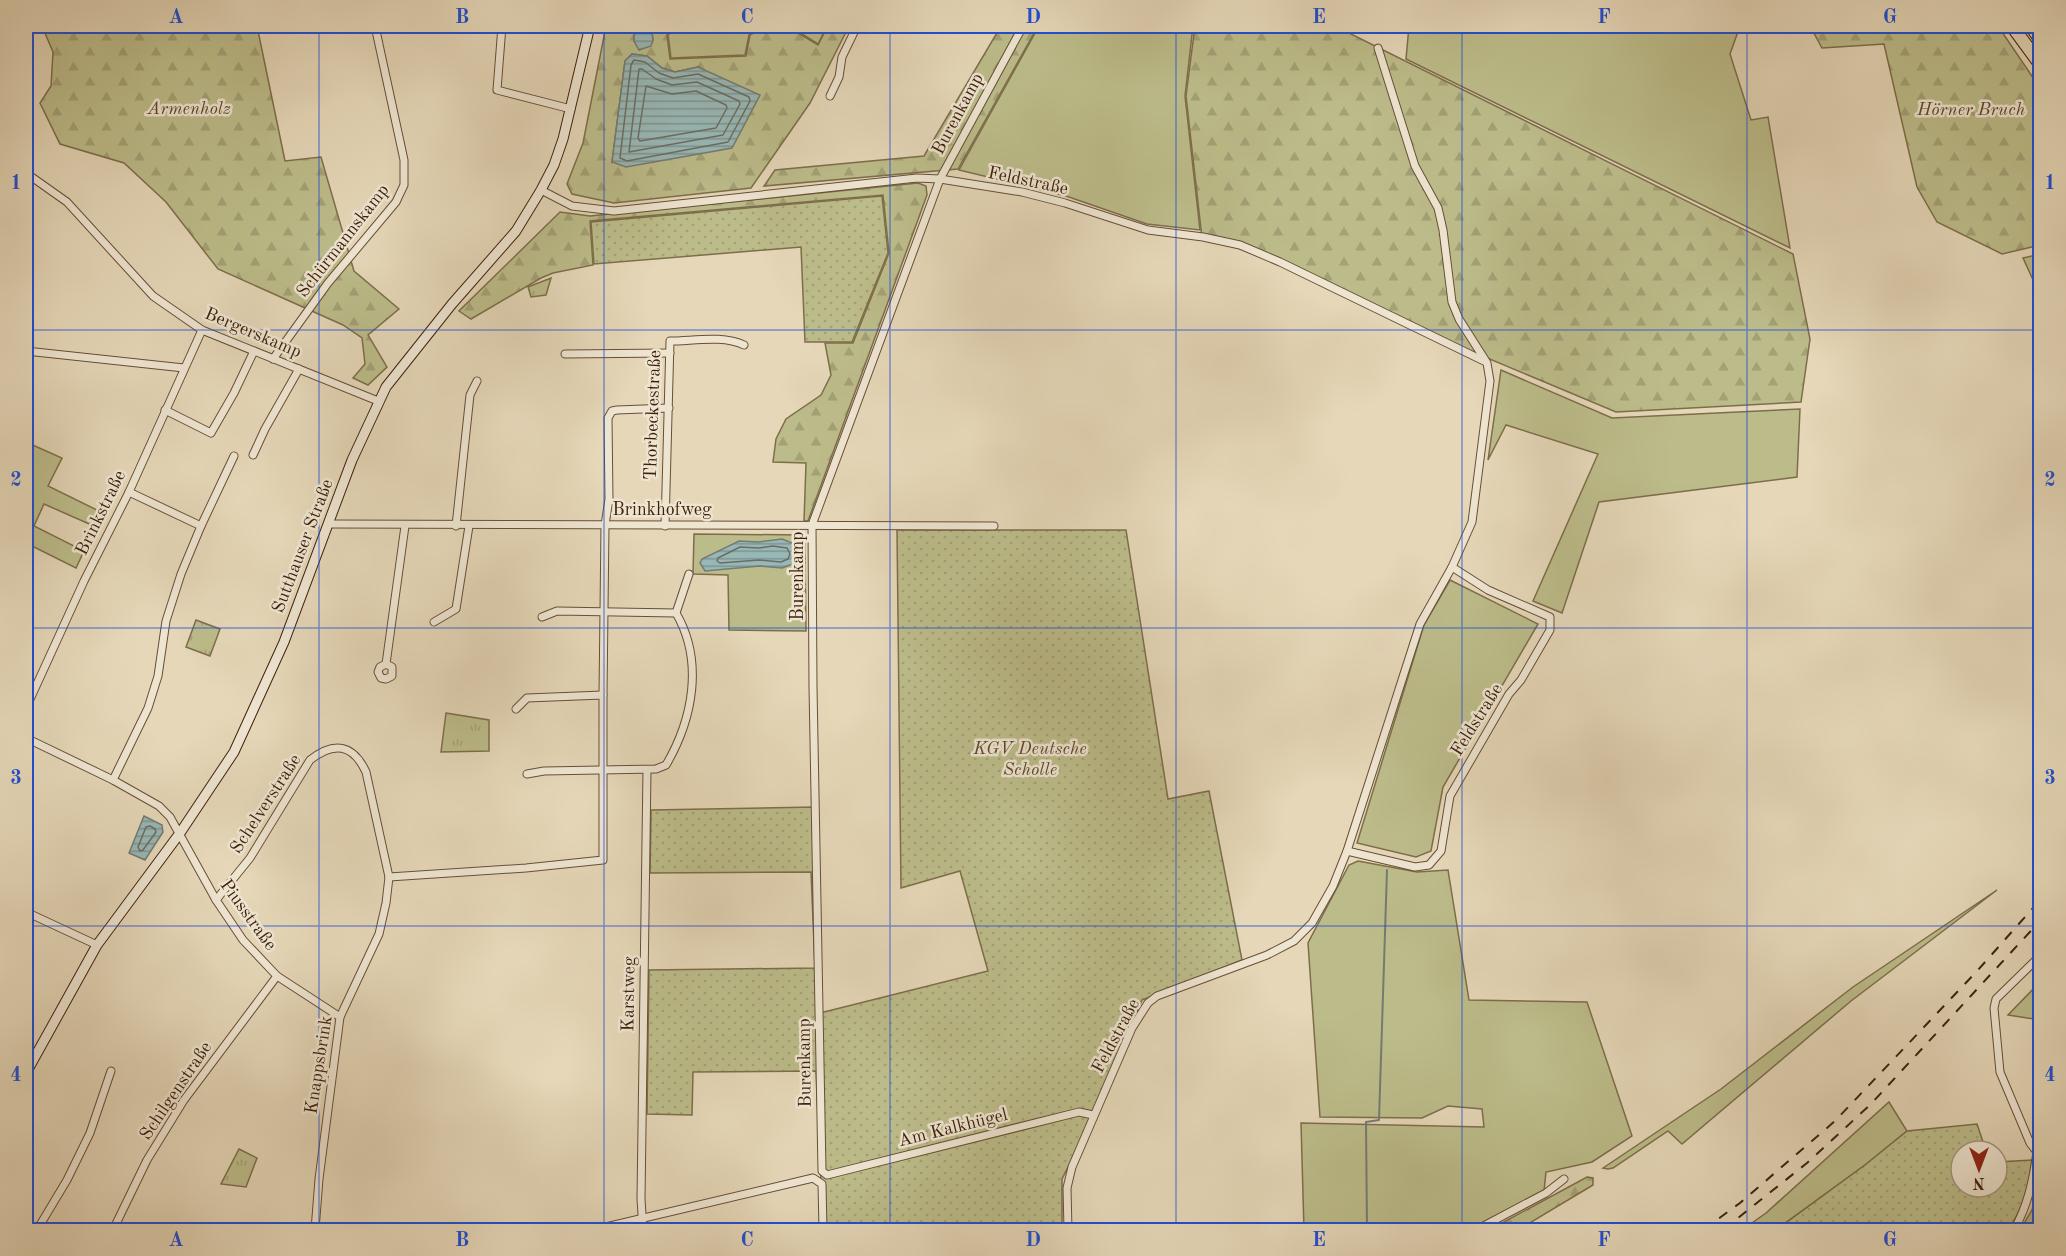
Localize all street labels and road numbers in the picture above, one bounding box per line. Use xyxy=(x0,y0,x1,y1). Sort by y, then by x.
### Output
street label: Burenkamp xyxy=(929,70,987,158)
street label: Feldstraße xyxy=(986,164,1070,198)
street label: Schürmannskamp xyxy=(293,181,393,301)
street label: Bergerskamp xyxy=(202,305,304,361)
street label: Thorbeckestraße xyxy=(642,350,664,480)
street label: Brinkstraße xyxy=(73,468,129,558)
street label: Sutthauser Straße xyxy=(269,477,337,615)
street label: Brinkhofweg xyxy=(612,501,712,519)
street label: Burenkamp xyxy=(789,531,807,621)
street label: Feldstraße xyxy=(1448,681,1506,759)
street label: Schelverstraße xyxy=(227,751,305,857)
street label: Piusstraße xyxy=(216,876,280,954)
street label: Karstweg xyxy=(619,956,639,1032)
street label: Feldstraße xyxy=(1089,996,1143,1076)
street label: Knappsbrink xyxy=(302,1015,336,1115)
street label: Burenkamp xyxy=(795,1018,815,1108)
street label: Schilgenstraße xyxy=(137,1039,215,1143)
street label: Am Kalkhügel xyxy=(896,1106,1010,1150)

